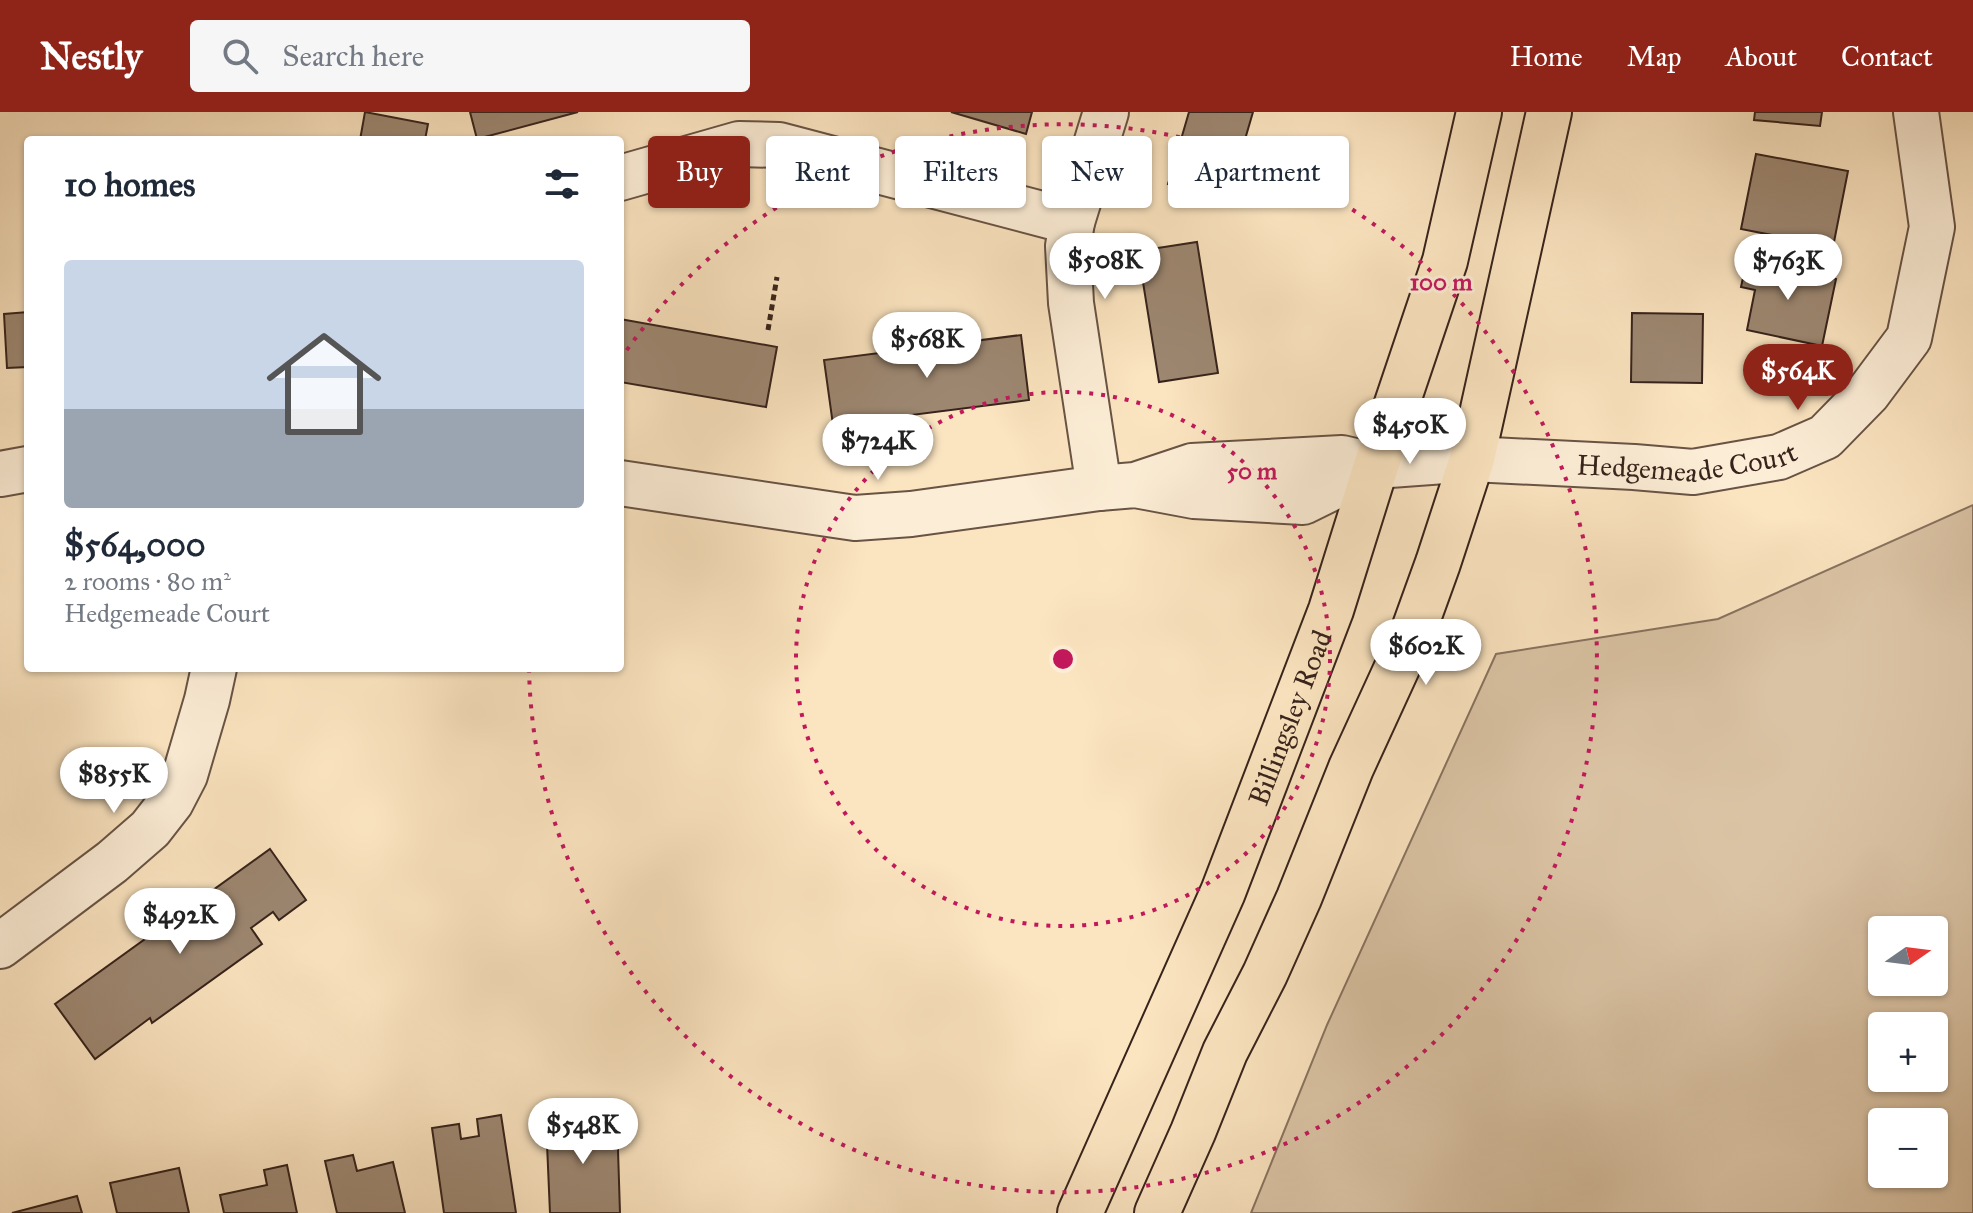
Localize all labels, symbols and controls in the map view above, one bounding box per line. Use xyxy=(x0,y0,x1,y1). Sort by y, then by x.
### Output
search box xyxy=(190,20,750,92)
text: Nestly xyxy=(40,33,142,79)
icon: search xyxy=(218,34,262,78)
text: Search here xyxy=(282,38,424,74)
text: Home xyxy=(1510,39,1583,74)
text: Map xyxy=(1627,39,1681,74)
text: About xyxy=(1725,39,1797,74)
text: Contact xyxy=(1841,39,1933,74)
chip: Buy xyxy=(648,136,750,208)
chip: Rent xyxy=(766,136,879,208)
chip: Filters xyxy=(895,136,1026,208)
chip: New xyxy=(1042,136,1152,208)
chip: Apartment xyxy=(1168,136,1349,208)
icon: filters xyxy=(540,162,584,206)
text: 10 homes xyxy=(64,164,195,205)
pin: $508K xyxy=(1049,233,1161,301)
pin: $763K xyxy=(1732,234,1844,302)
text: $508K xyxy=(1067,243,1143,275)
text: $763K xyxy=(1752,244,1824,276)
text: 100 m xyxy=(1410,267,1473,297)
icon: home xyxy=(252,312,396,456)
pin: $568K xyxy=(871,312,983,380)
text: $568K xyxy=(890,322,964,354)
pin: $564K xyxy=(1742,344,1854,412)
text: $564K xyxy=(1761,354,1835,386)
pin: $450K xyxy=(1354,398,1466,466)
text: $450K xyxy=(1372,408,1448,440)
pin: $724K xyxy=(822,414,934,482)
text: $724K xyxy=(840,424,916,456)
street label: Hedgemeade Court xyxy=(1576,434,1803,490)
text: 50 m xyxy=(1227,456,1278,486)
text: $564,000 xyxy=(64,524,206,565)
text: 2 rooms · 80 m² xyxy=(64,565,231,597)
text: Hedgemeade Court xyxy=(64,597,270,629)
pin: $602K xyxy=(1370,619,1482,687)
street label: Billingsley Road xyxy=(1241,625,1340,811)
text: $602K xyxy=(1388,629,1464,661)
centre of rings xyxy=(1049,645,1077,673)
pin: $855K xyxy=(58,747,170,815)
text: $855K xyxy=(78,757,150,789)
pin: $492K xyxy=(124,888,236,956)
text: $492K xyxy=(142,898,218,930)
north arrow xyxy=(1868,916,1948,996)
map controls xyxy=(1868,916,1948,1188)
button: + xyxy=(1868,1012,1948,1092)
pin: $548K xyxy=(527,1098,639,1166)
text: $548K xyxy=(546,1108,620,1140)
button: − xyxy=(1868,1108,1948,1188)

